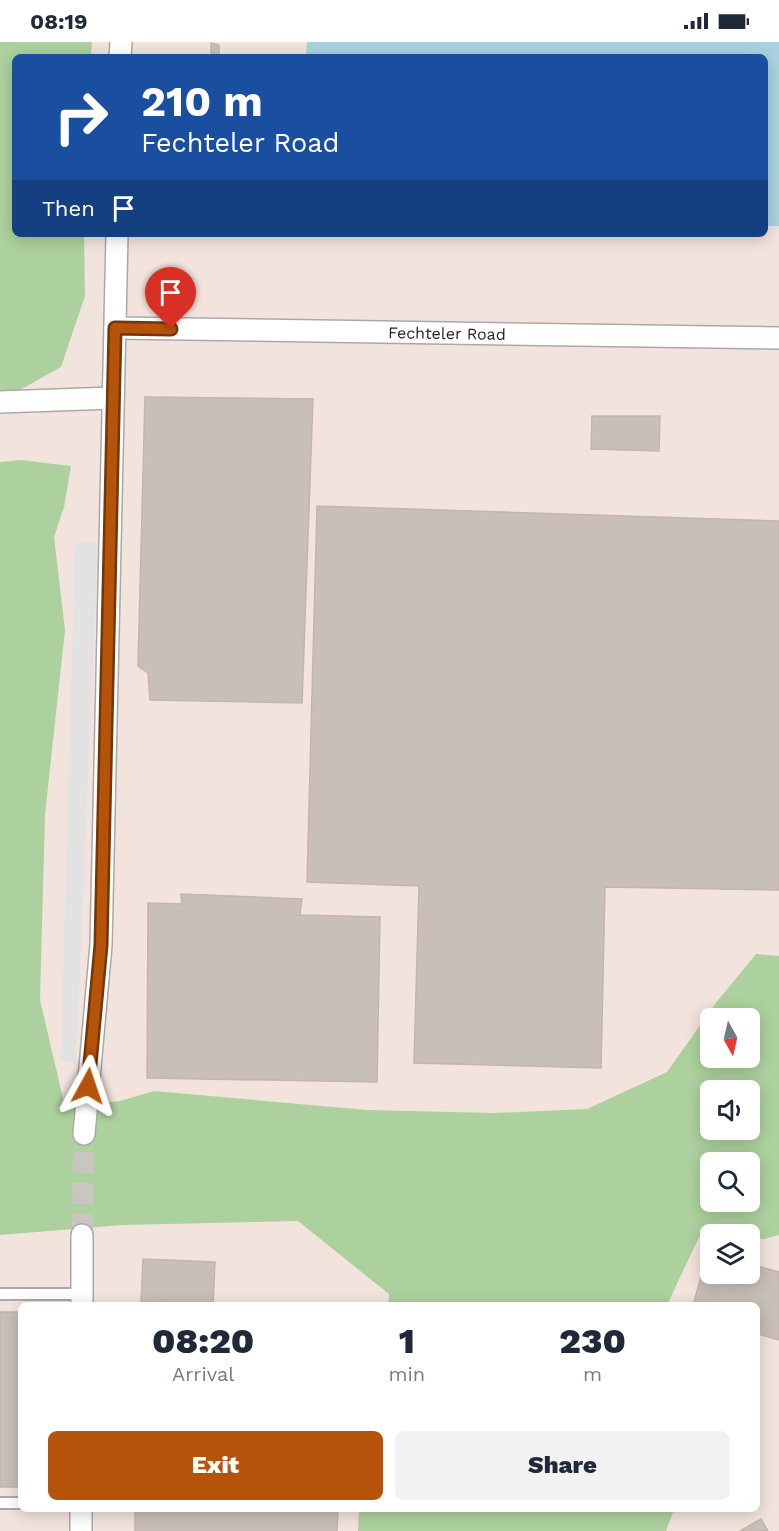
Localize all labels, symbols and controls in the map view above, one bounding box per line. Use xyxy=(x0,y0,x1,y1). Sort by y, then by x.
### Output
text: 08:19 xyxy=(30,9,88,34)
text: 210 m xyxy=(141,77,263,126)
icon: right xyxy=(42,78,120,156)
text: Fechteler Road xyxy=(141,127,339,159)
icon: arrive xyxy=(107,192,140,225)
text: Then xyxy=(42,196,95,221)
pin xyxy=(145,267,196,329)
icon: arrive xyxy=(154,276,187,309)
street label: Fechteler Road xyxy=(388,323,506,344)
north arrow xyxy=(700,1008,760,1068)
map controls xyxy=(700,1008,760,1284)
position arrow xyxy=(56,1054,120,1118)
button: sound xyxy=(700,1080,760,1140)
button: search xyxy=(700,1152,760,1212)
button: layers xyxy=(700,1224,760,1284)
text: 08:20 xyxy=(152,1320,254,1362)
text: 1 xyxy=(399,1320,415,1362)
text: 230 xyxy=(559,1320,626,1362)
text: Arrival xyxy=(172,1362,234,1386)
text: min xyxy=(388,1362,425,1386)
text: m xyxy=(583,1362,602,1386)
button: Exit xyxy=(48,1431,383,1500)
button: Share xyxy=(395,1431,730,1500)

